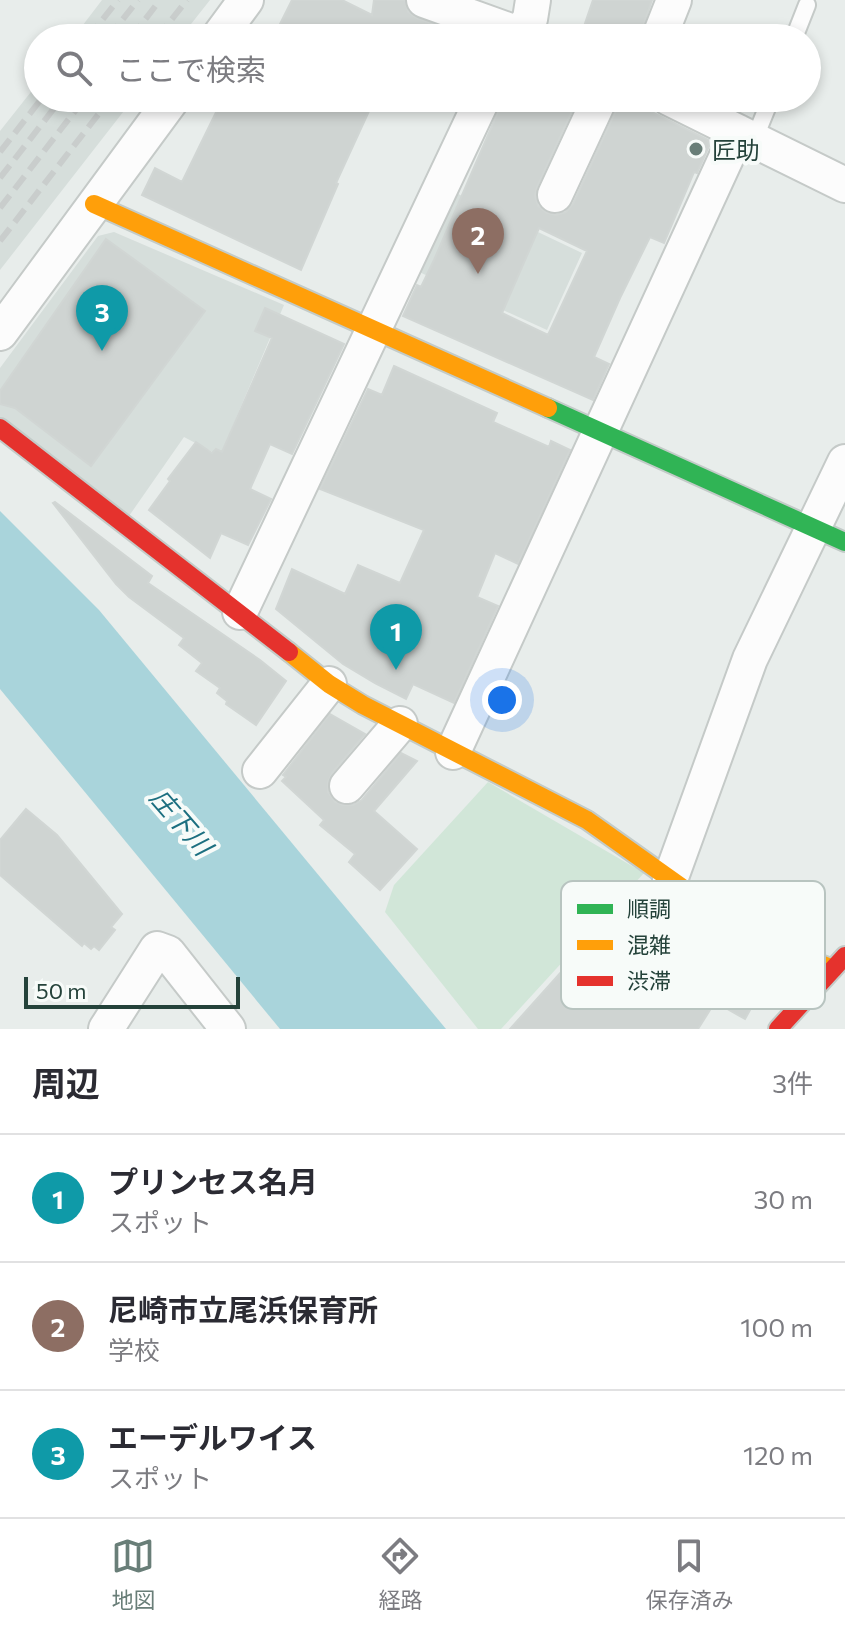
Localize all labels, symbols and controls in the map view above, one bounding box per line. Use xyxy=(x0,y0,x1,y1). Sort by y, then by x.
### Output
search box xyxy=(24,24,821,112)
icon: search xyxy=(52,46,96,90)
text: ここで検索 xyxy=(116,50,266,87)
place label: 匠助 xyxy=(712,135,760,164)
marker: 匠助 xyxy=(687,140,705,158)
pin: 2 xyxy=(452,208,504,274)
pin: 3 xyxy=(76,285,128,351)
pin: 1 xyxy=(370,604,422,670)
your location xyxy=(482,680,522,720)
water label: 庄下川 xyxy=(145,781,221,863)
legend xyxy=(561,881,825,1009)
text: 順調 xyxy=(627,895,671,922)
text: 混雑 xyxy=(627,931,671,958)
text: 渋滞 xyxy=(627,967,671,994)
scale bar xyxy=(24,973,240,1009)
text: 50 m xyxy=(36,977,86,1004)
text: 周辺 xyxy=(32,1061,100,1103)
text: 3件 xyxy=(772,1067,813,1098)
text: プリンセス名月 xyxy=(108,1162,318,1199)
text: 1 xyxy=(52,1183,64,1214)
text: 30 m xyxy=(754,1183,813,1214)
text: スポット xyxy=(108,1206,212,1237)
text: 尼崎市立尾浜保育所 xyxy=(108,1290,378,1327)
text: 2 xyxy=(51,1311,65,1342)
text: 100 m xyxy=(740,1311,813,1342)
text: 学校 xyxy=(108,1334,160,1365)
text: エーデルワイス xyxy=(108,1418,317,1455)
text: 3 xyxy=(50,1439,66,1470)
text: 120 m xyxy=(743,1439,813,1470)
text: スポット xyxy=(108,1462,212,1493)
tab: 地図 xyxy=(111,1534,156,1614)
tab: 経路 xyxy=(378,1534,423,1614)
tab: 保存済み xyxy=(645,1534,734,1614)

